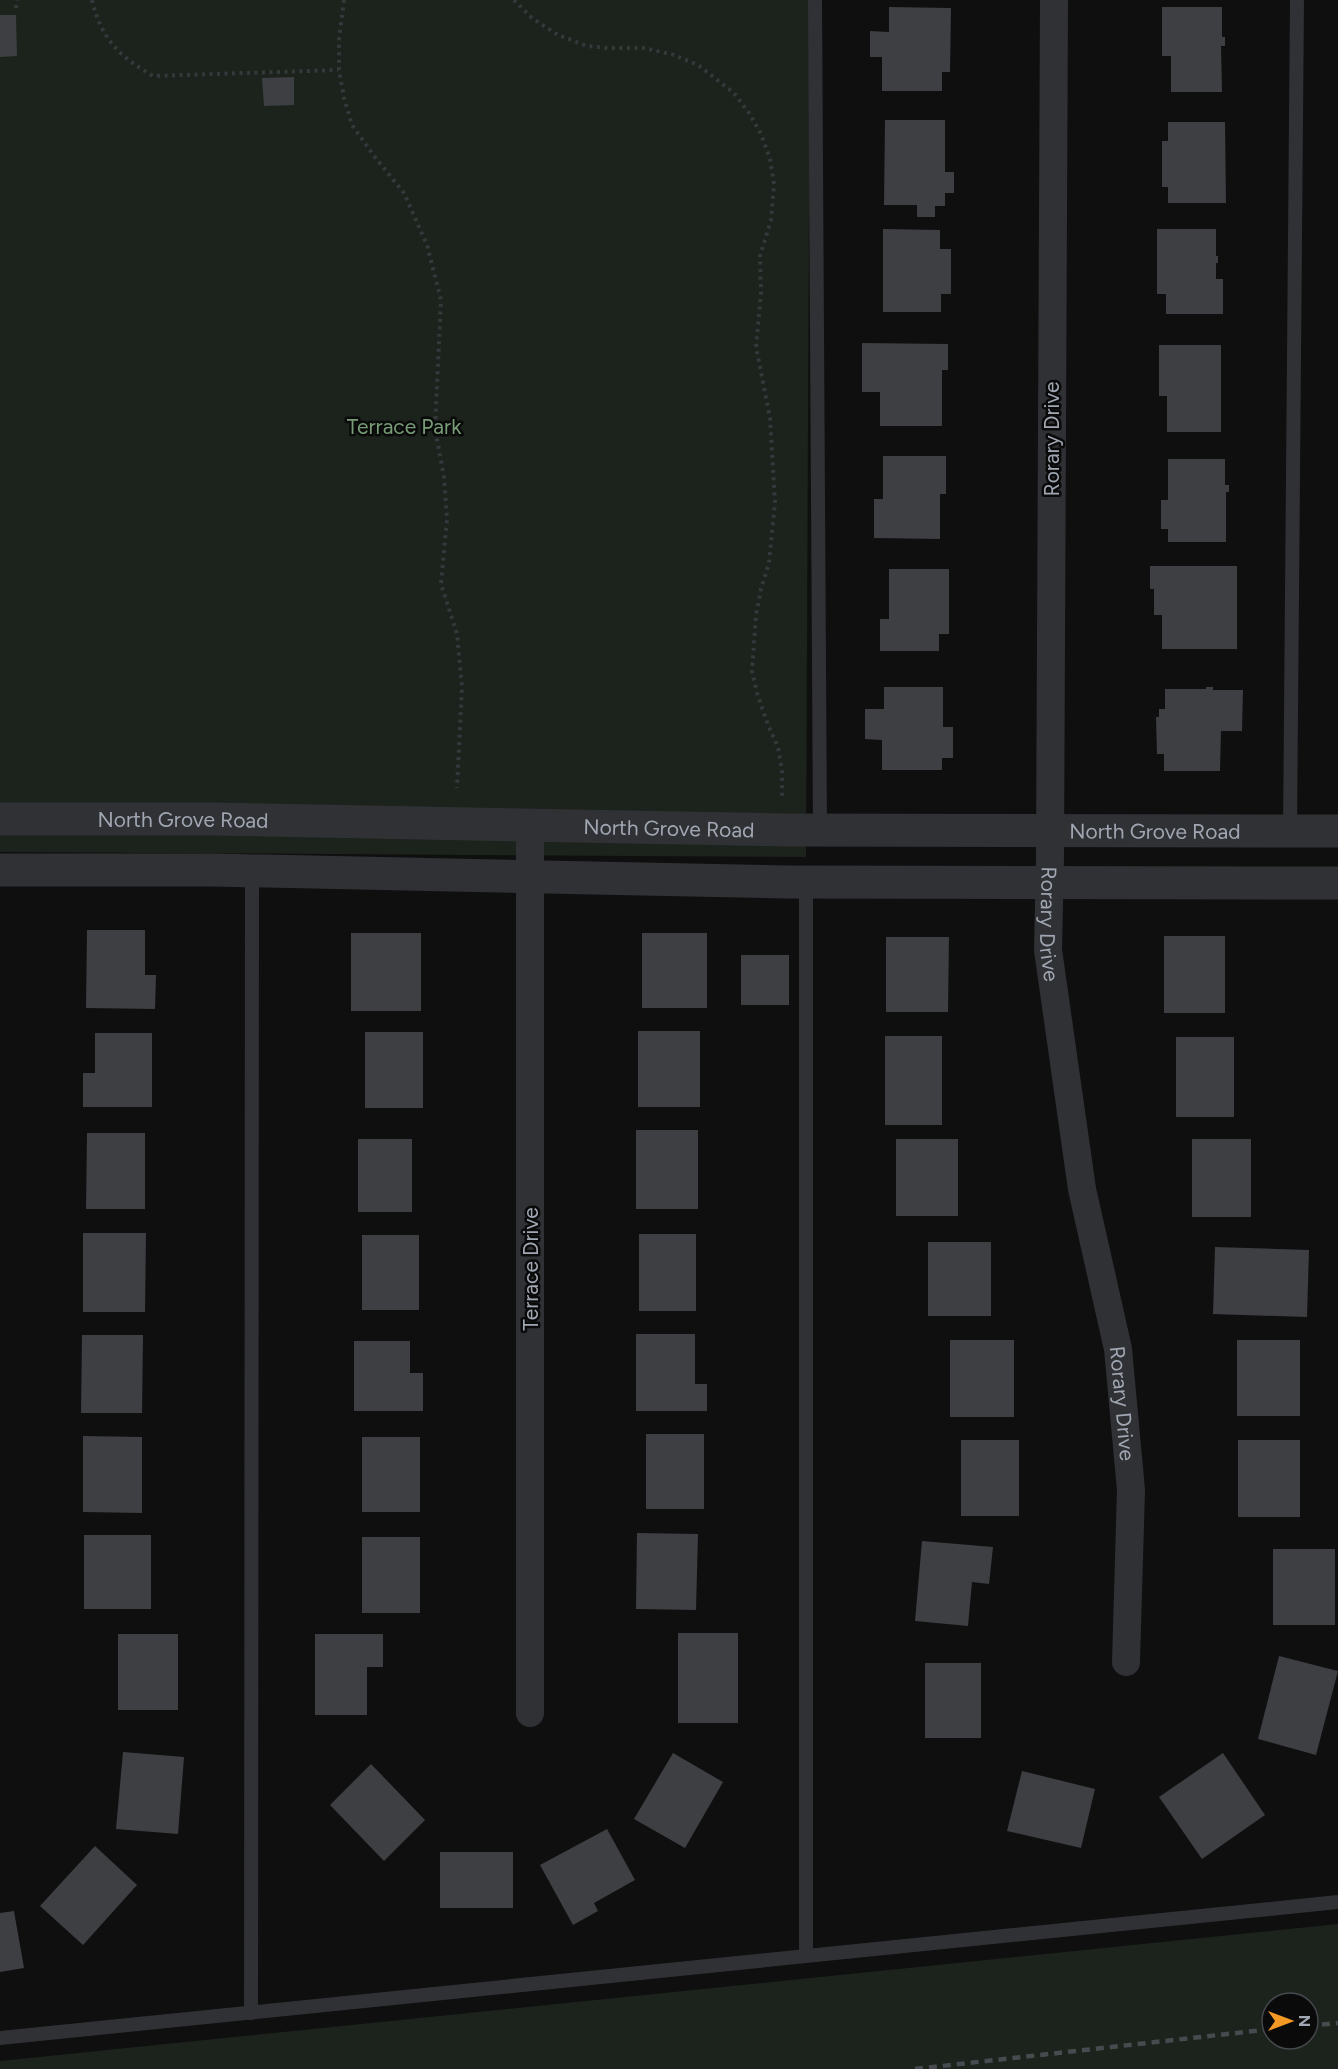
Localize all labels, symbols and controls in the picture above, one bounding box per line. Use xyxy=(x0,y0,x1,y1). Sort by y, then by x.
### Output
street label: Rorary Drive xyxy=(1039,381,1064,497)
park label: Terrace Park xyxy=(347,414,462,439)
street label: North Grove Road xyxy=(97,807,269,833)
street label: North Grove Road xyxy=(583,814,755,842)
street label: North Grove Road xyxy=(1069,818,1240,843)
street label: Rorary Drive xyxy=(1035,866,1065,983)
street label: Terrace Drive xyxy=(518,1207,543,1331)
street label: Rorary Drive xyxy=(1105,1345,1141,1462)
north arrow xyxy=(1260,1991,1320,2051)
text: N xyxy=(1295,2015,1314,2027)

